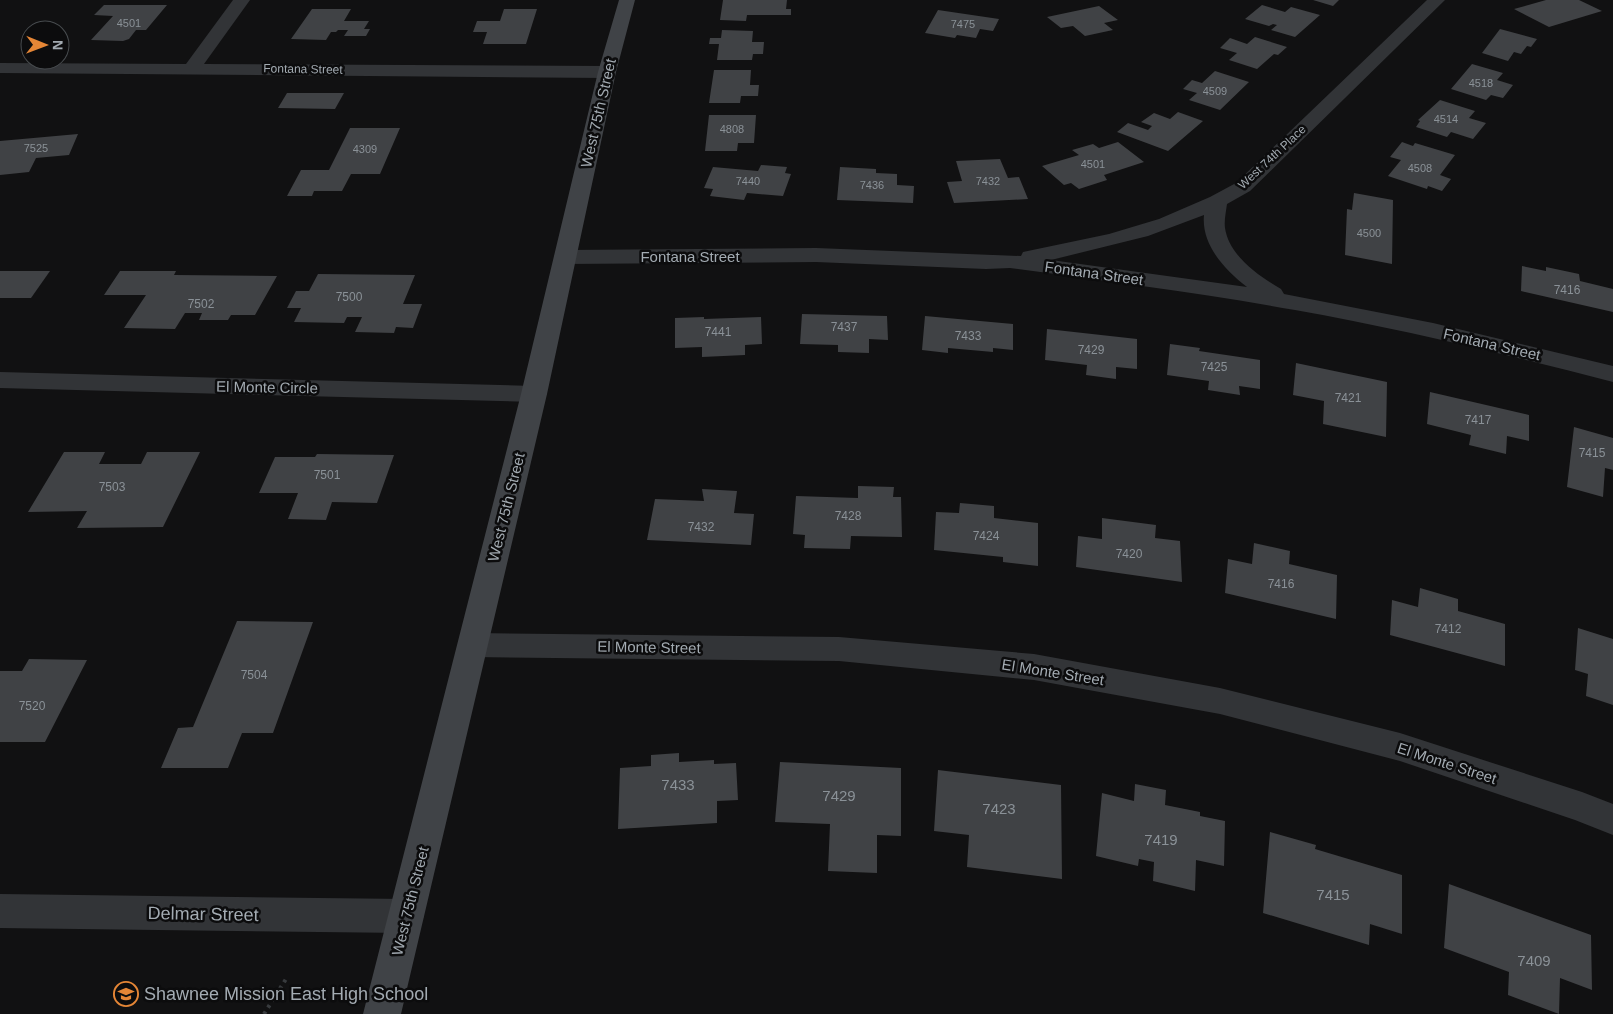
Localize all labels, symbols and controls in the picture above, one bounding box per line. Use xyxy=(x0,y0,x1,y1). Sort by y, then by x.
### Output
house number: 4501 xyxy=(117,17,141,29)
house number: 7475 xyxy=(951,18,975,30)
north arrow xyxy=(20,20,70,70)
text: N xyxy=(50,40,66,50)
street label: West 75th Street xyxy=(577,56,619,169)
street label: Fontana Street xyxy=(263,61,343,77)
house number: 4518 xyxy=(1469,77,1493,89)
house number: 4509 xyxy=(1203,85,1227,97)
house number: 4514 xyxy=(1434,113,1458,125)
street label: West 74th Place xyxy=(1235,122,1309,192)
house number: 4808 xyxy=(720,123,744,135)
house number: 7525 xyxy=(24,142,48,154)
house number: 4309 xyxy=(353,143,377,155)
house number: 4501 xyxy=(1081,158,1105,170)
house number: 4508 xyxy=(1408,162,1432,174)
house number: 7440 xyxy=(736,175,760,187)
house number: 7432 xyxy=(976,175,1000,187)
house number: 7436 xyxy=(860,179,884,191)
house number: 4500 xyxy=(1357,227,1381,239)
street label: Fontana Street xyxy=(640,248,740,265)
street label: Fontana Street xyxy=(1044,258,1145,288)
house number: 7416 xyxy=(1554,283,1581,297)
house number: 7500 xyxy=(336,290,363,304)
house number: 7502 xyxy=(188,297,215,311)
house number: 7437 xyxy=(831,320,858,334)
house number: 7441 xyxy=(705,325,732,339)
street label: Fontana Street xyxy=(1442,325,1543,364)
house number: 7433 xyxy=(955,329,982,343)
house number: 7429 xyxy=(1078,343,1105,357)
house number: 7425 xyxy=(1201,360,1228,374)
street label: El Monte Circle xyxy=(216,378,318,396)
house number: 7421 xyxy=(1335,391,1362,405)
house number: 7417 xyxy=(1465,413,1492,427)
house number: 7415 xyxy=(1579,446,1606,460)
street label: West 75th Street xyxy=(484,450,528,563)
house number: 7501 xyxy=(314,468,341,482)
house number: 7503 xyxy=(99,480,126,494)
house number: 7428 xyxy=(835,509,862,523)
house number: 7432 xyxy=(688,520,715,534)
house number: 7424 xyxy=(973,529,1000,543)
house number: 7420 xyxy=(1116,547,1143,561)
house number: 7416 xyxy=(1268,577,1295,591)
house number: 7412 xyxy=(1435,622,1462,636)
street label: El Monte Street xyxy=(597,638,702,656)
street label: El Monte Street xyxy=(1001,656,1106,689)
house number: 7504 xyxy=(241,668,268,682)
house number: 7520 xyxy=(19,699,46,713)
street label: El Monte Street xyxy=(1395,739,1500,787)
house number: 7433 xyxy=(661,776,695,793)
house number: 7429 xyxy=(822,787,856,804)
house number: 7423 xyxy=(982,800,1016,817)
house number: 7419 xyxy=(1144,831,1178,848)
street label: West 75th Street xyxy=(388,844,432,957)
house number: 7415 xyxy=(1316,886,1350,903)
street label: Delmar Street xyxy=(147,903,259,925)
house number: 7409 xyxy=(1517,952,1551,969)
school or university icon: Shawnee Mission East High School xyxy=(113,981,139,1007)
place label: Shawnee Mission East High School xyxy=(144,984,428,1004)

